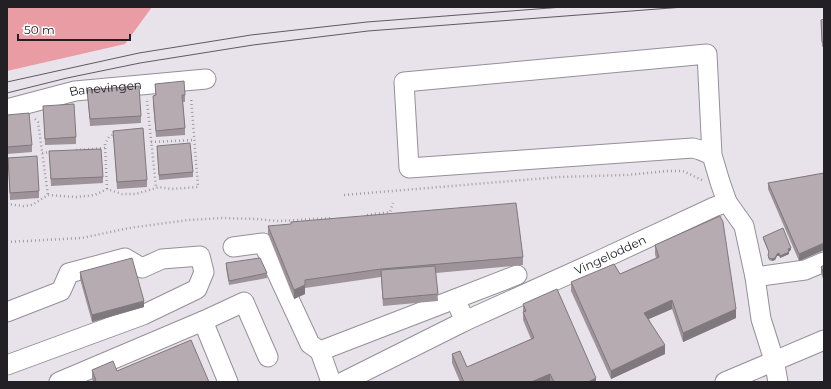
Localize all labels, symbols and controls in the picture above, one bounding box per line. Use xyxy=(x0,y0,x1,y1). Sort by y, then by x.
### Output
scale bar xyxy=(18,16,130,42)
text: 50 m xyxy=(24,22,55,37)
street label: Banevingen xyxy=(67,77,142,99)
street label: Vingelodden xyxy=(572,232,648,278)

